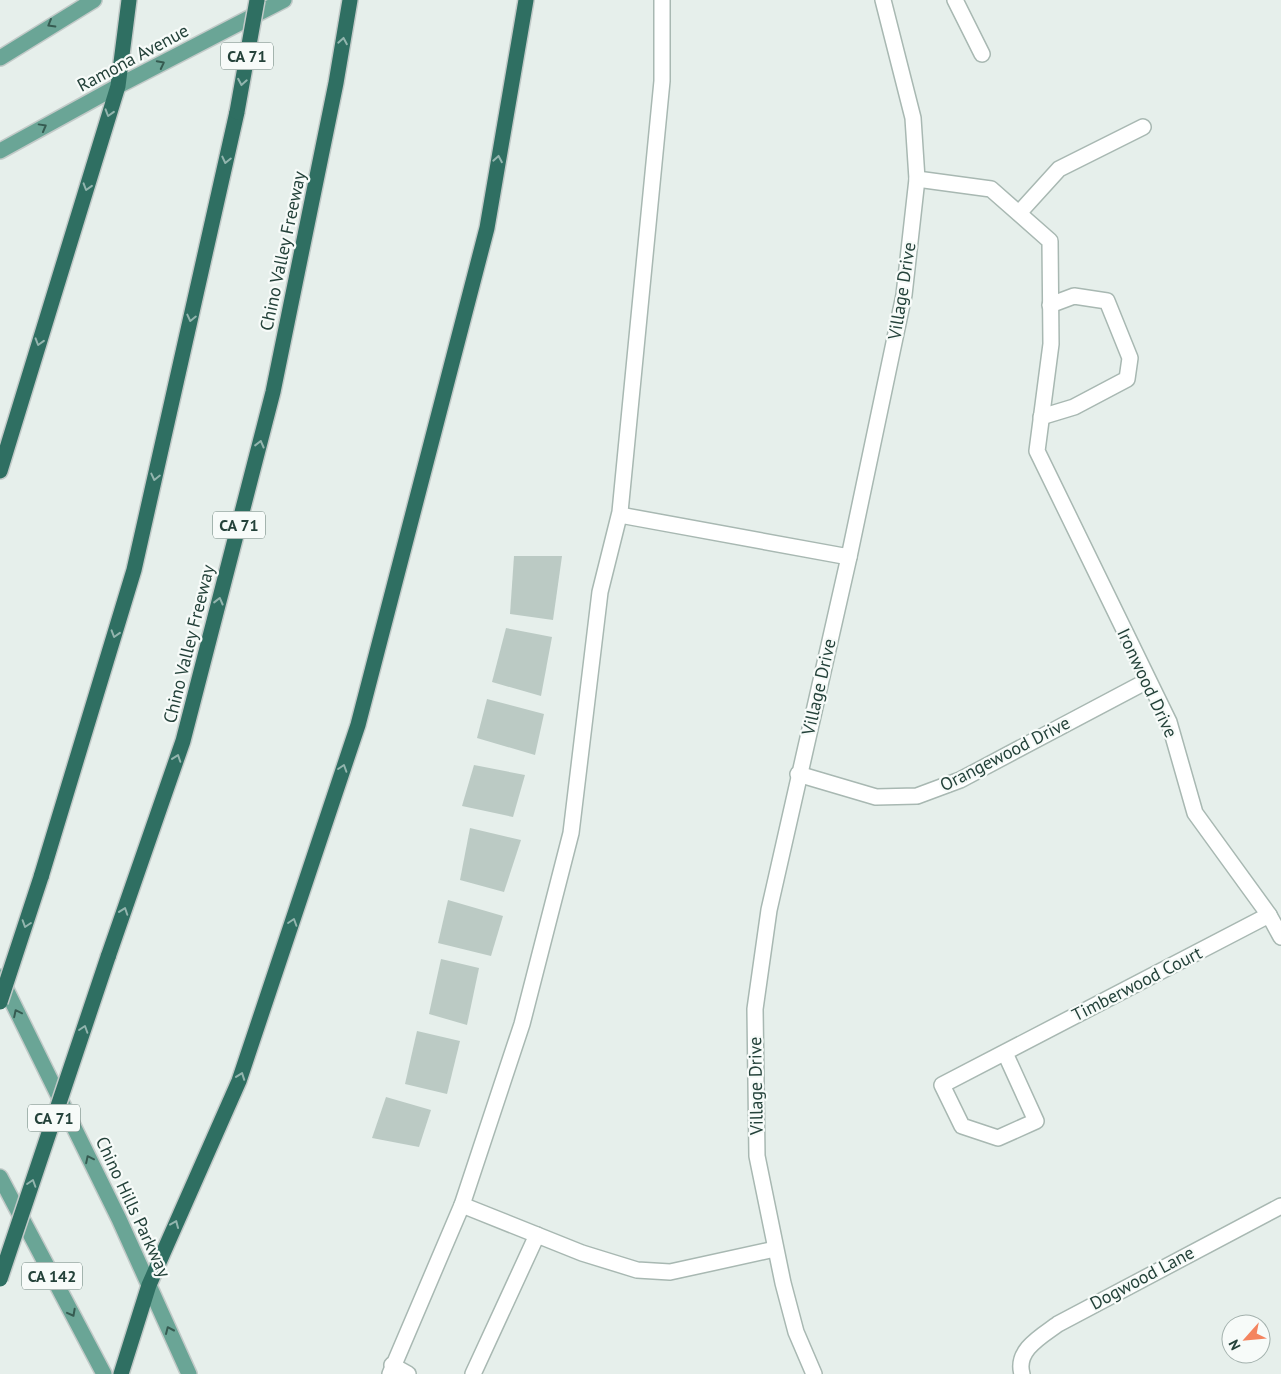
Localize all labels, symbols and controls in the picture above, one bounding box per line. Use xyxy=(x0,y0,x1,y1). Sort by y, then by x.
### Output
one-way arrow xyxy=(48,18,57,28)
street label: Ramona Avenue xyxy=(73,19,192,97)
one-way arrow xyxy=(338,37,348,46)
road number: CA 71 xyxy=(221,42,273,70)
one-way arrow xyxy=(156,60,165,70)
one-way arrow xyxy=(238,78,248,87)
one-way arrow xyxy=(105,108,115,117)
one-way arrow xyxy=(37,123,46,133)
one-way arrow xyxy=(221,155,232,164)
one-way arrow xyxy=(493,155,503,164)
street label: Chino Valley Freeway xyxy=(254,168,311,333)
one-way arrow xyxy=(82,182,92,190)
street label: Village Drive xyxy=(882,241,921,342)
one-way arrow xyxy=(186,314,197,323)
one-way arrow xyxy=(35,338,45,346)
one-way arrow xyxy=(254,439,265,448)
one-way arrow xyxy=(150,472,161,481)
road number: CA 71 xyxy=(213,512,265,538)
street label: Chino Valley Freeway xyxy=(158,562,219,726)
one-way arrow xyxy=(214,598,224,606)
street label: Ironwood Drive xyxy=(1112,624,1183,741)
one-way arrow xyxy=(110,630,120,638)
street label: Village Drive xyxy=(796,636,841,738)
street label: Orangewood Drive xyxy=(936,711,1074,796)
one-way arrow xyxy=(171,754,181,763)
one-way arrow xyxy=(338,764,348,772)
one-way arrow xyxy=(118,908,128,916)
one-way arrow xyxy=(287,918,297,927)
one-way arrow xyxy=(21,919,31,927)
street label: Timberwood Court xyxy=(1068,941,1206,1026)
one-way arrow xyxy=(13,1009,24,1018)
one-way arrow xyxy=(78,1026,88,1034)
street label: Village Drive xyxy=(743,1037,768,1136)
one-way arrow xyxy=(235,1072,245,1081)
road number: CA 71 xyxy=(28,1104,80,1132)
street label: Chino Hills Parkway xyxy=(91,1133,176,1281)
one-way arrow xyxy=(85,1155,95,1164)
one-way arrow xyxy=(26,1180,36,1188)
one-way arrow xyxy=(168,1220,179,1229)
street label: Dogwood Lane xyxy=(1086,1240,1198,1315)
road number: CA 142 xyxy=(22,1262,82,1290)
one-way arrow xyxy=(66,1308,76,1317)
north arrow xyxy=(1221,1314,1271,1364)
one-way arrow xyxy=(165,1326,175,1335)
text: N xyxy=(1224,1337,1245,1353)

